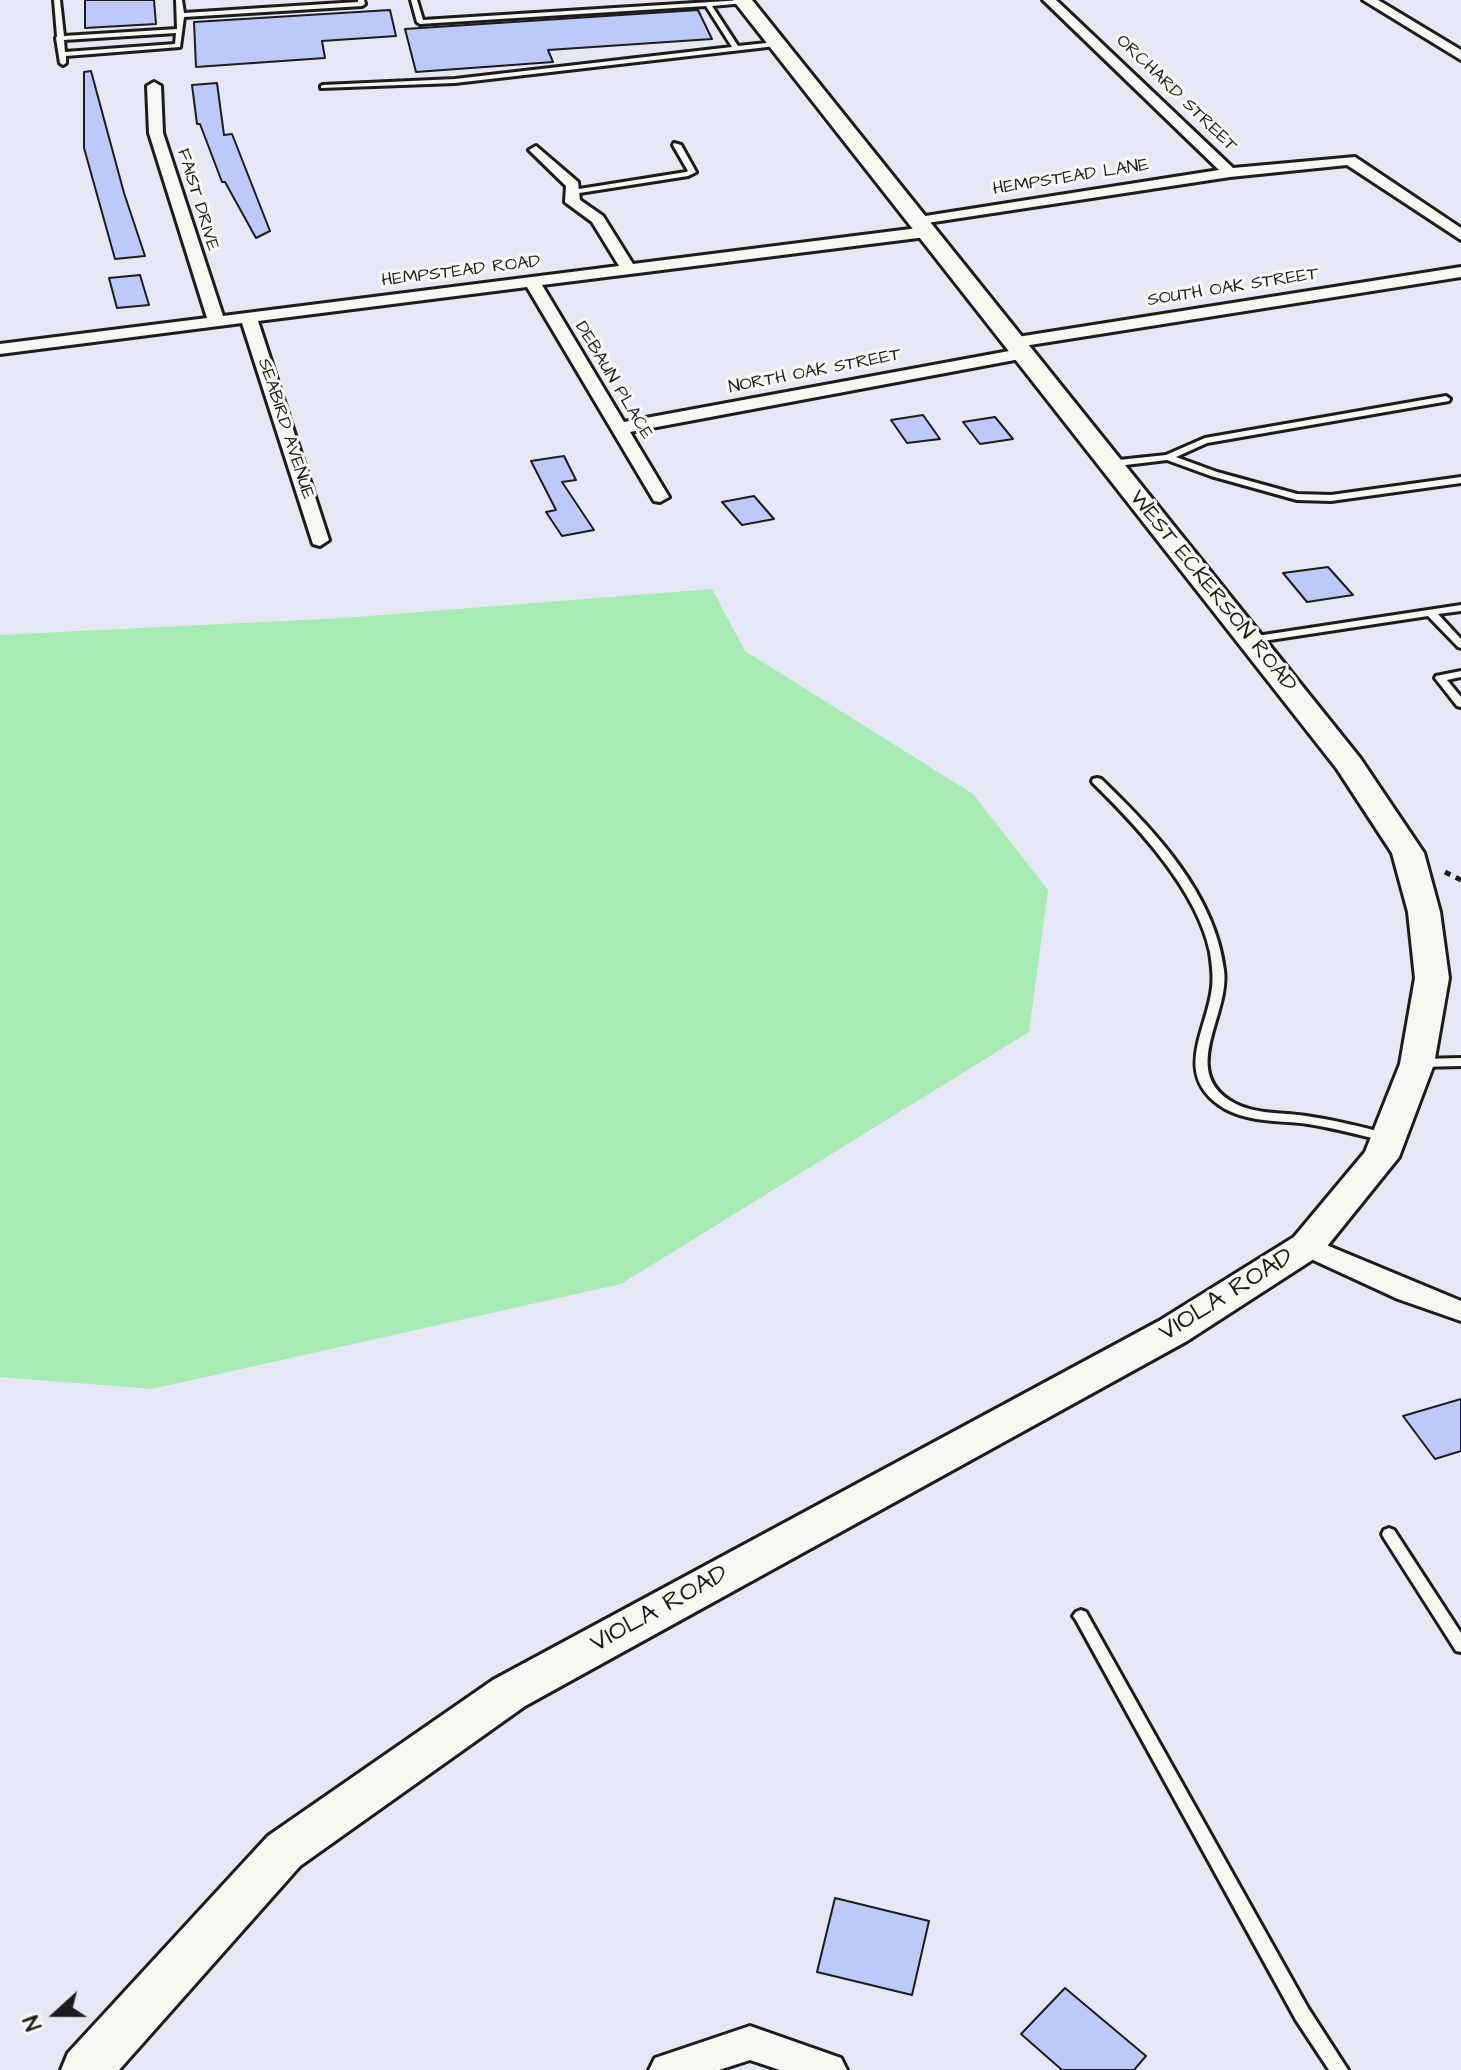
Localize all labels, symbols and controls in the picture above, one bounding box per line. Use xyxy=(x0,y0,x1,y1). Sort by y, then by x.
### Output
street label: ORCHARD STREET xyxy=(1111,31,1241,157)
street label: FAIST DRIVE xyxy=(171,146,223,254)
street label: HEMPSTEAD LANE xyxy=(991,155,1151,201)
street label: HEMPSTEAD ROAD xyxy=(380,252,542,292)
street label: SOUTH OAK STREET xyxy=(1146,264,1320,312)
street label: DEBAUN PLACE xyxy=(569,318,657,444)
street label: NORTH OAK STREET xyxy=(727,345,903,399)
street label: SEABIRD AVENUE xyxy=(252,356,318,502)
street label: WEST ECKERSON ROAD xyxy=(1123,486,1301,698)
street label: VIOLA ROAD xyxy=(1154,1242,1300,1350)
street label: VIOLA ROAD xyxy=(586,1559,734,1661)
north arrow xyxy=(16,1974,96,2054)
text: N xyxy=(16,2011,50,2035)

